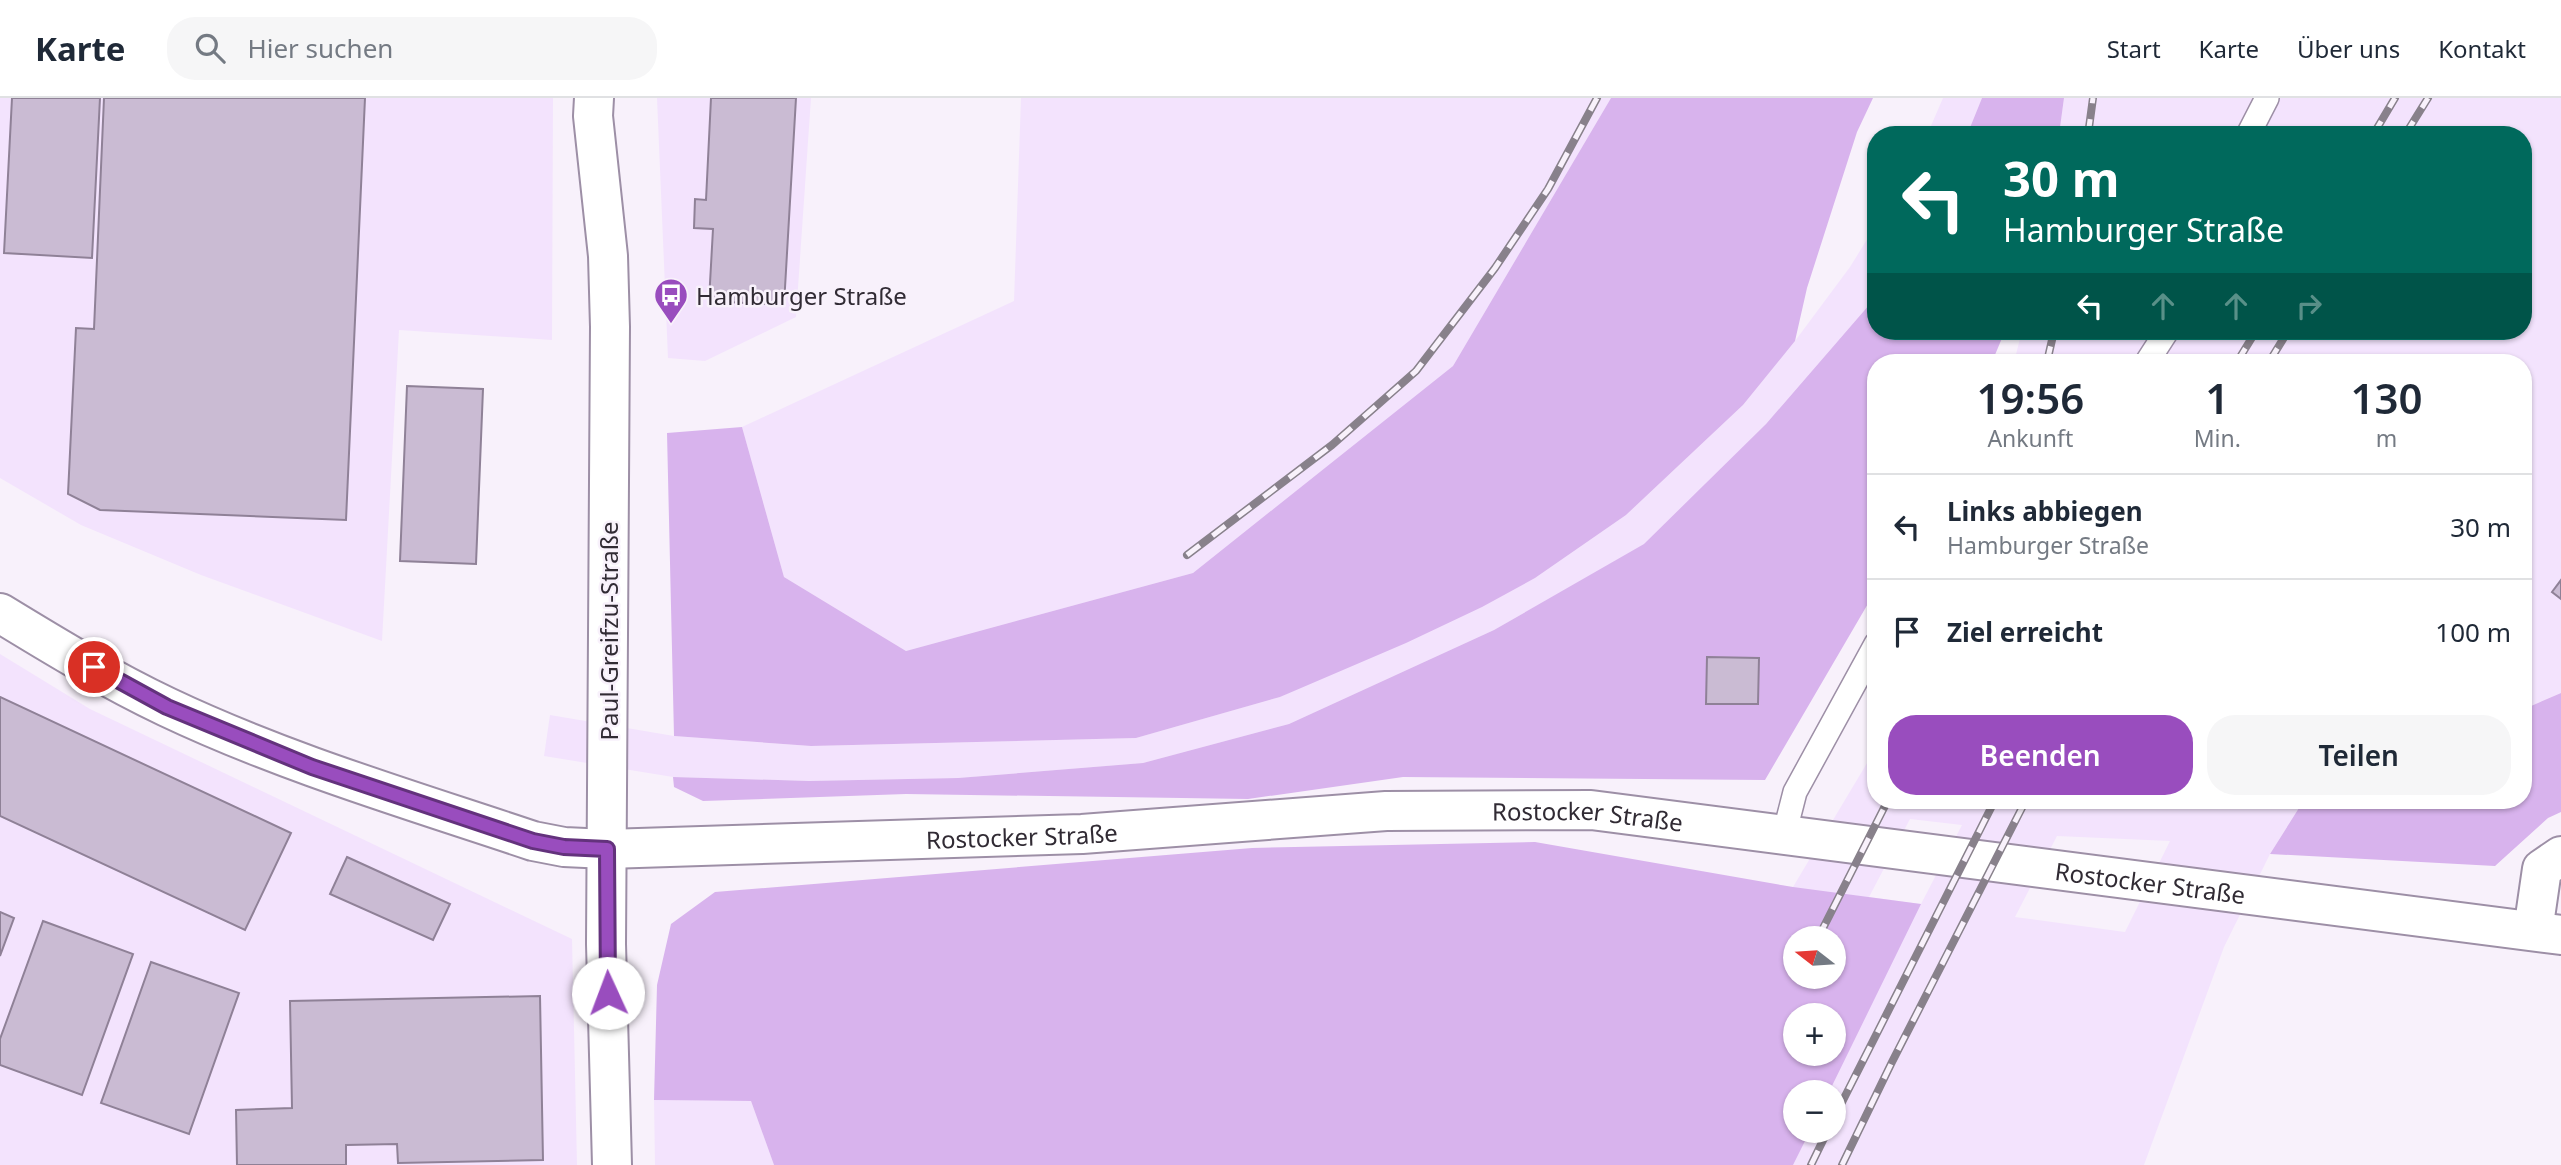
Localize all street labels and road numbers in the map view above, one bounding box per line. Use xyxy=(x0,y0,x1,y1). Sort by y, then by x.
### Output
street label: Paul-Greifzu-Straße xyxy=(592,522,625,740)
street label: Rostocker Straße xyxy=(1492,793,1685,838)
street label: Rostocker Straße xyxy=(925,815,1119,855)
street label: Rostocker Straße xyxy=(2053,853,2247,911)

